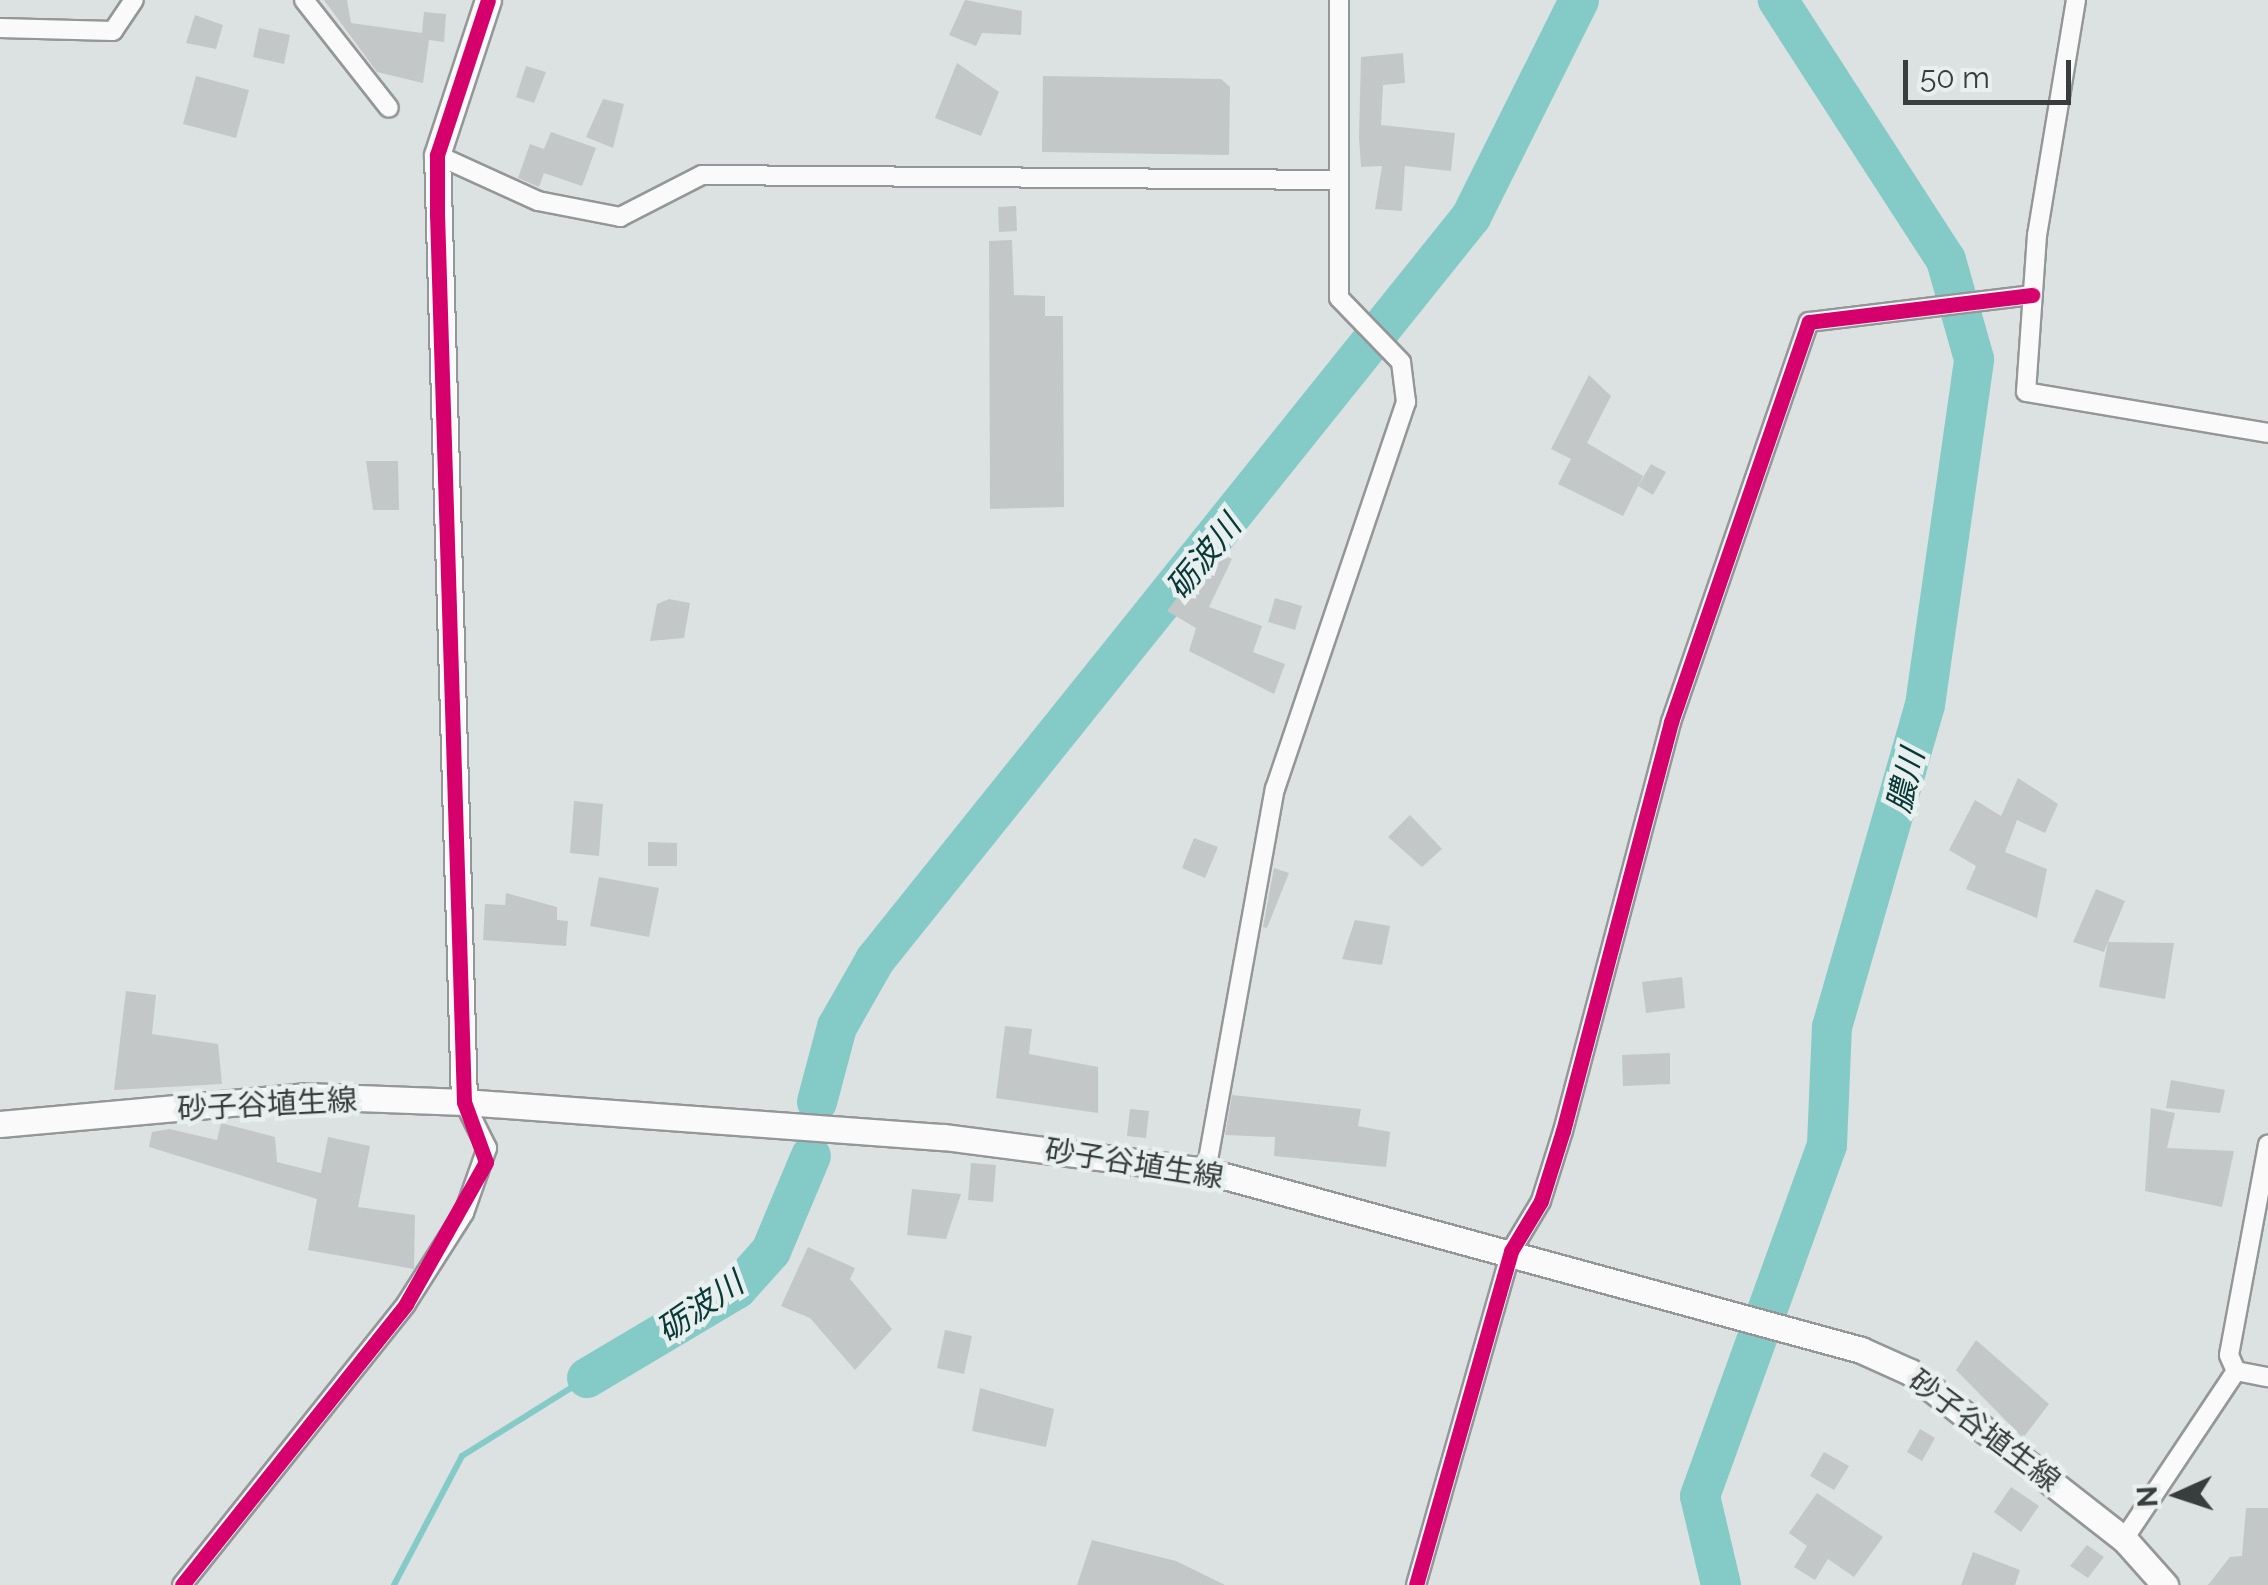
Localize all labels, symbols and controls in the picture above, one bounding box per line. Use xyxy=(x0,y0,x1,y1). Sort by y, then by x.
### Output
scale bar xyxy=(1908,40,2076,102)
text: 50 m xyxy=(1920,60,1990,95)
water label: 砺波川 xyxy=(1159,508,1249,606)
water label: 膿川 xyxy=(1880,745,1932,817)
street label: 砂子谷埴生線 xyxy=(176,1082,358,1128)
street label: 砂子谷埴生線 xyxy=(1042,1132,1226,1196)
water label: 砺波川 xyxy=(649,1264,751,1350)
street label: 砂子谷埴生線 xyxy=(1901,1362,2067,1500)
north arrow xyxy=(2128,1445,2228,1545)
text: N xyxy=(2131,1485,2165,1508)

